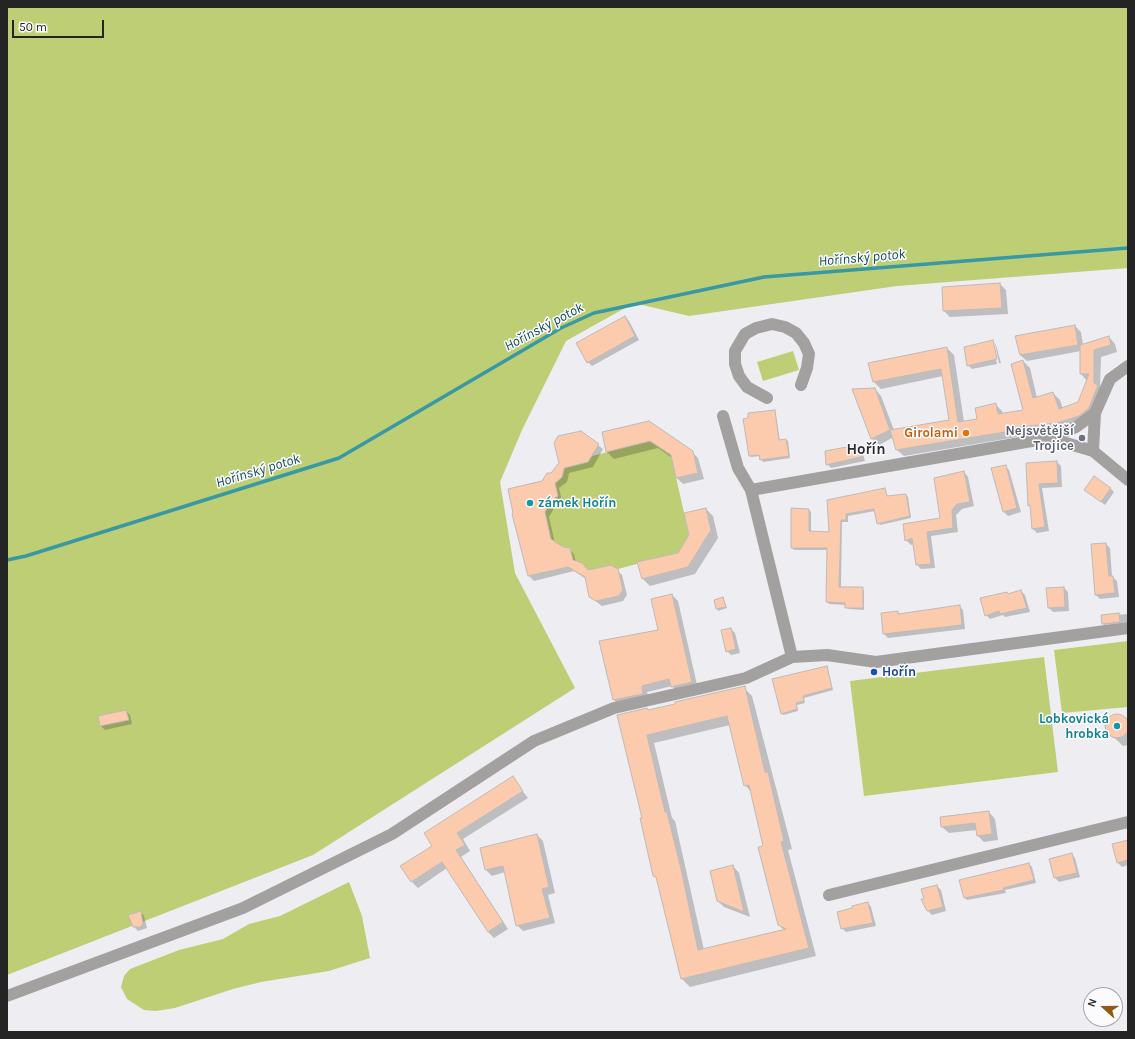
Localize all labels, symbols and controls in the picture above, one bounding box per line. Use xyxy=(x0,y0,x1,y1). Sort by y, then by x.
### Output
scale bar xyxy=(14,12,106,38)
text: 50 m xyxy=(19,20,47,34)
water label: Hořínský potok xyxy=(818,246,906,270)
water label: Hořínský potok xyxy=(502,299,586,355)
place label: Nejsvětější Trojice xyxy=(1005,423,1074,454)
place label: Girolami xyxy=(904,425,958,441)
marker: Girolami xyxy=(961,428,971,438)
marker: Nejsvětější Trojice xyxy=(1077,433,1087,443)
district label: Hořín xyxy=(846,441,886,459)
water label: Hořínský potok xyxy=(214,450,302,492)
place label: zámek Hořín xyxy=(538,495,616,511)
marker: zámek Hořín xyxy=(525,498,535,508)
place label: Hořín xyxy=(882,664,916,680)
marker: Hořín xyxy=(869,667,879,677)
place label: Lobkovická hrobka xyxy=(1039,711,1109,742)
marker: Lobkovická hrobka xyxy=(1112,721,1122,731)
north arrow xyxy=(1083,987,1123,1027)
text: N xyxy=(1085,997,1100,1009)

